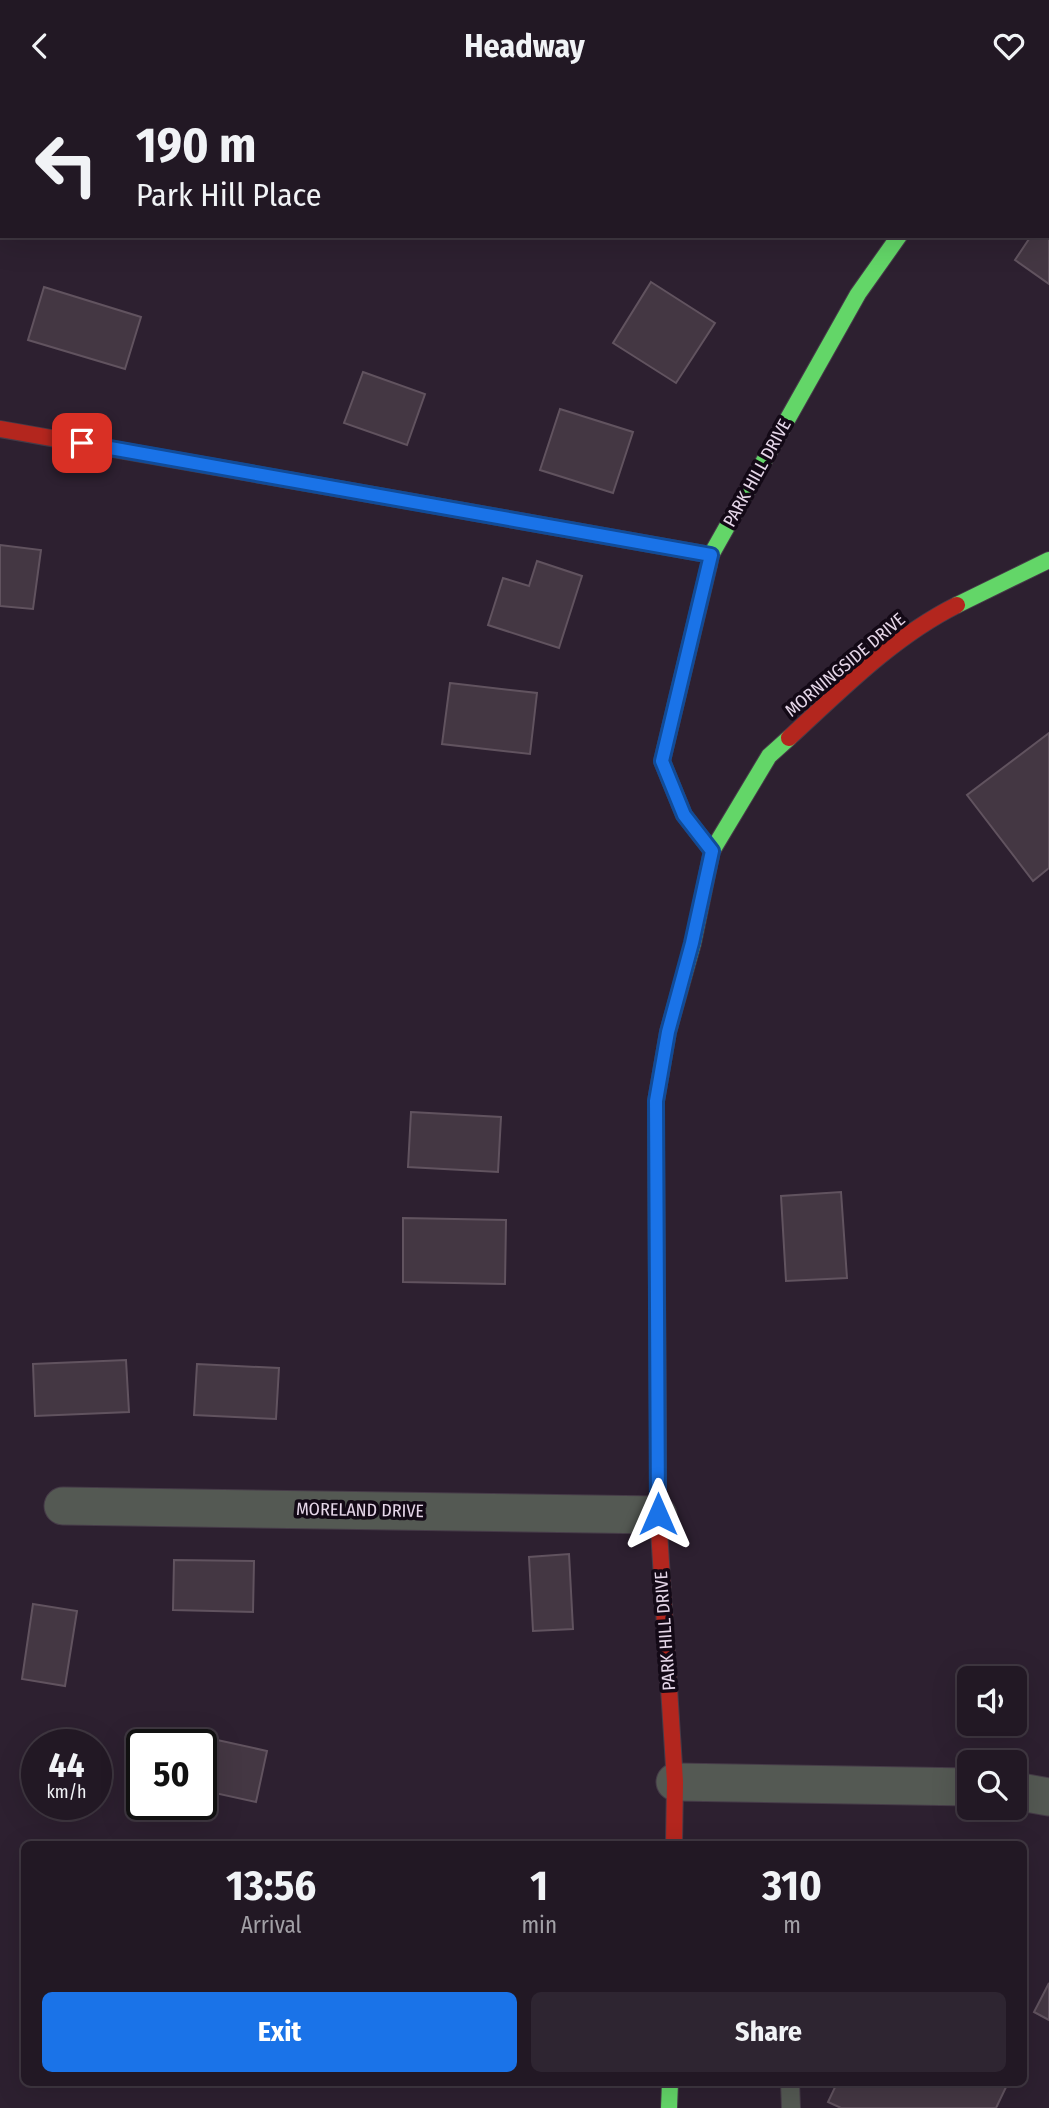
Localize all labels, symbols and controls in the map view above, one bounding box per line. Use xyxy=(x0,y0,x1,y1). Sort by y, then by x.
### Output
icon: back xyxy=(21,27,59,65)
text: Headway xyxy=(464,27,585,65)
icon: heart xyxy=(990,27,1028,65)
text: 190 m xyxy=(136,116,256,175)
icon: left xyxy=(21,119,112,210)
text: Park Hill Place xyxy=(136,176,322,214)
pin xyxy=(52,413,112,473)
street label: PARK HILL DRIVE xyxy=(718,415,796,531)
icon: arrive xyxy=(63,424,101,462)
street label: MORNINGSIDE DRIVE xyxy=(780,608,910,722)
position arrow xyxy=(621,1477,695,1551)
street label: MORELAND DRIVE xyxy=(296,1498,424,1522)
street label: PARK HILL DRIVE xyxy=(650,1570,680,1692)
map controls xyxy=(957,1666,1027,1820)
button: sound xyxy=(957,1666,1027,1736)
speed limit sign: 50 xyxy=(126,1729,217,1820)
text: 44 xyxy=(49,1744,84,1786)
button: search xyxy=(957,1750,1027,1820)
text: km/h xyxy=(46,1781,87,1803)
text: 13:56 xyxy=(226,1861,316,1911)
text: 1 xyxy=(530,1861,548,1911)
text: 310 xyxy=(762,1861,822,1911)
text: Arrival xyxy=(241,1911,302,1939)
text: min xyxy=(521,1911,557,1939)
text: m xyxy=(783,1911,801,1939)
button: Exit xyxy=(42,1992,517,2072)
button: Share xyxy=(531,1992,1006,2072)

